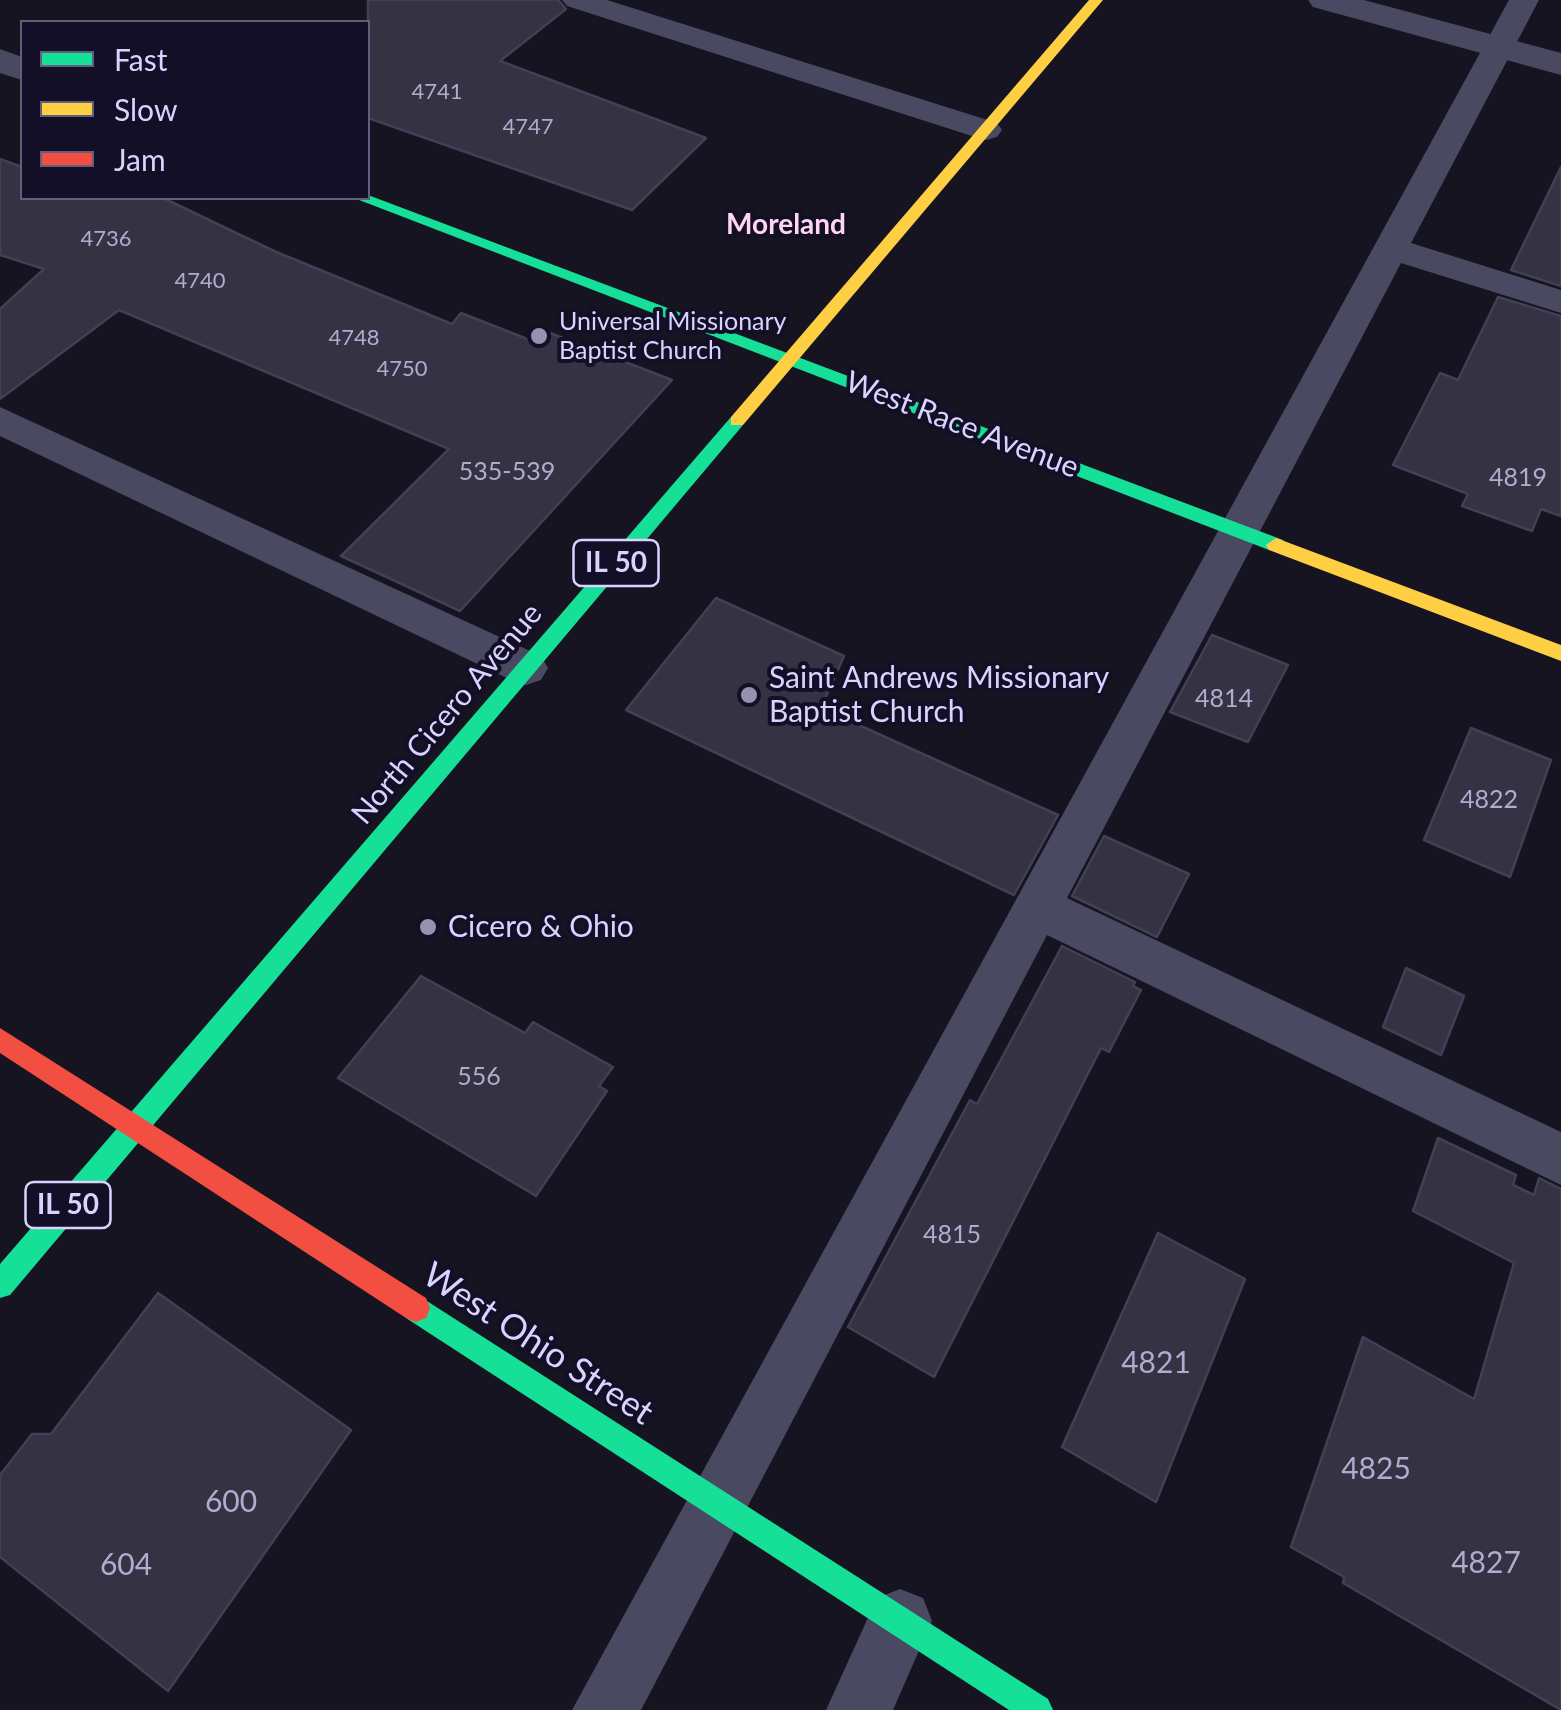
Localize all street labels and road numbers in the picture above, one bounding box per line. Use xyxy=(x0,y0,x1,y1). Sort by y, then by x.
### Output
street label: West Race Avenue xyxy=(840,364,1084,486)
road number: IL 50 xyxy=(574,540,658,586)
street label: North Cicero Avenue xyxy=(344,596,550,832)
road number: IL 50 xyxy=(26,1182,110,1228)
street label: West Ohio Street xyxy=(415,1254,661,1434)

